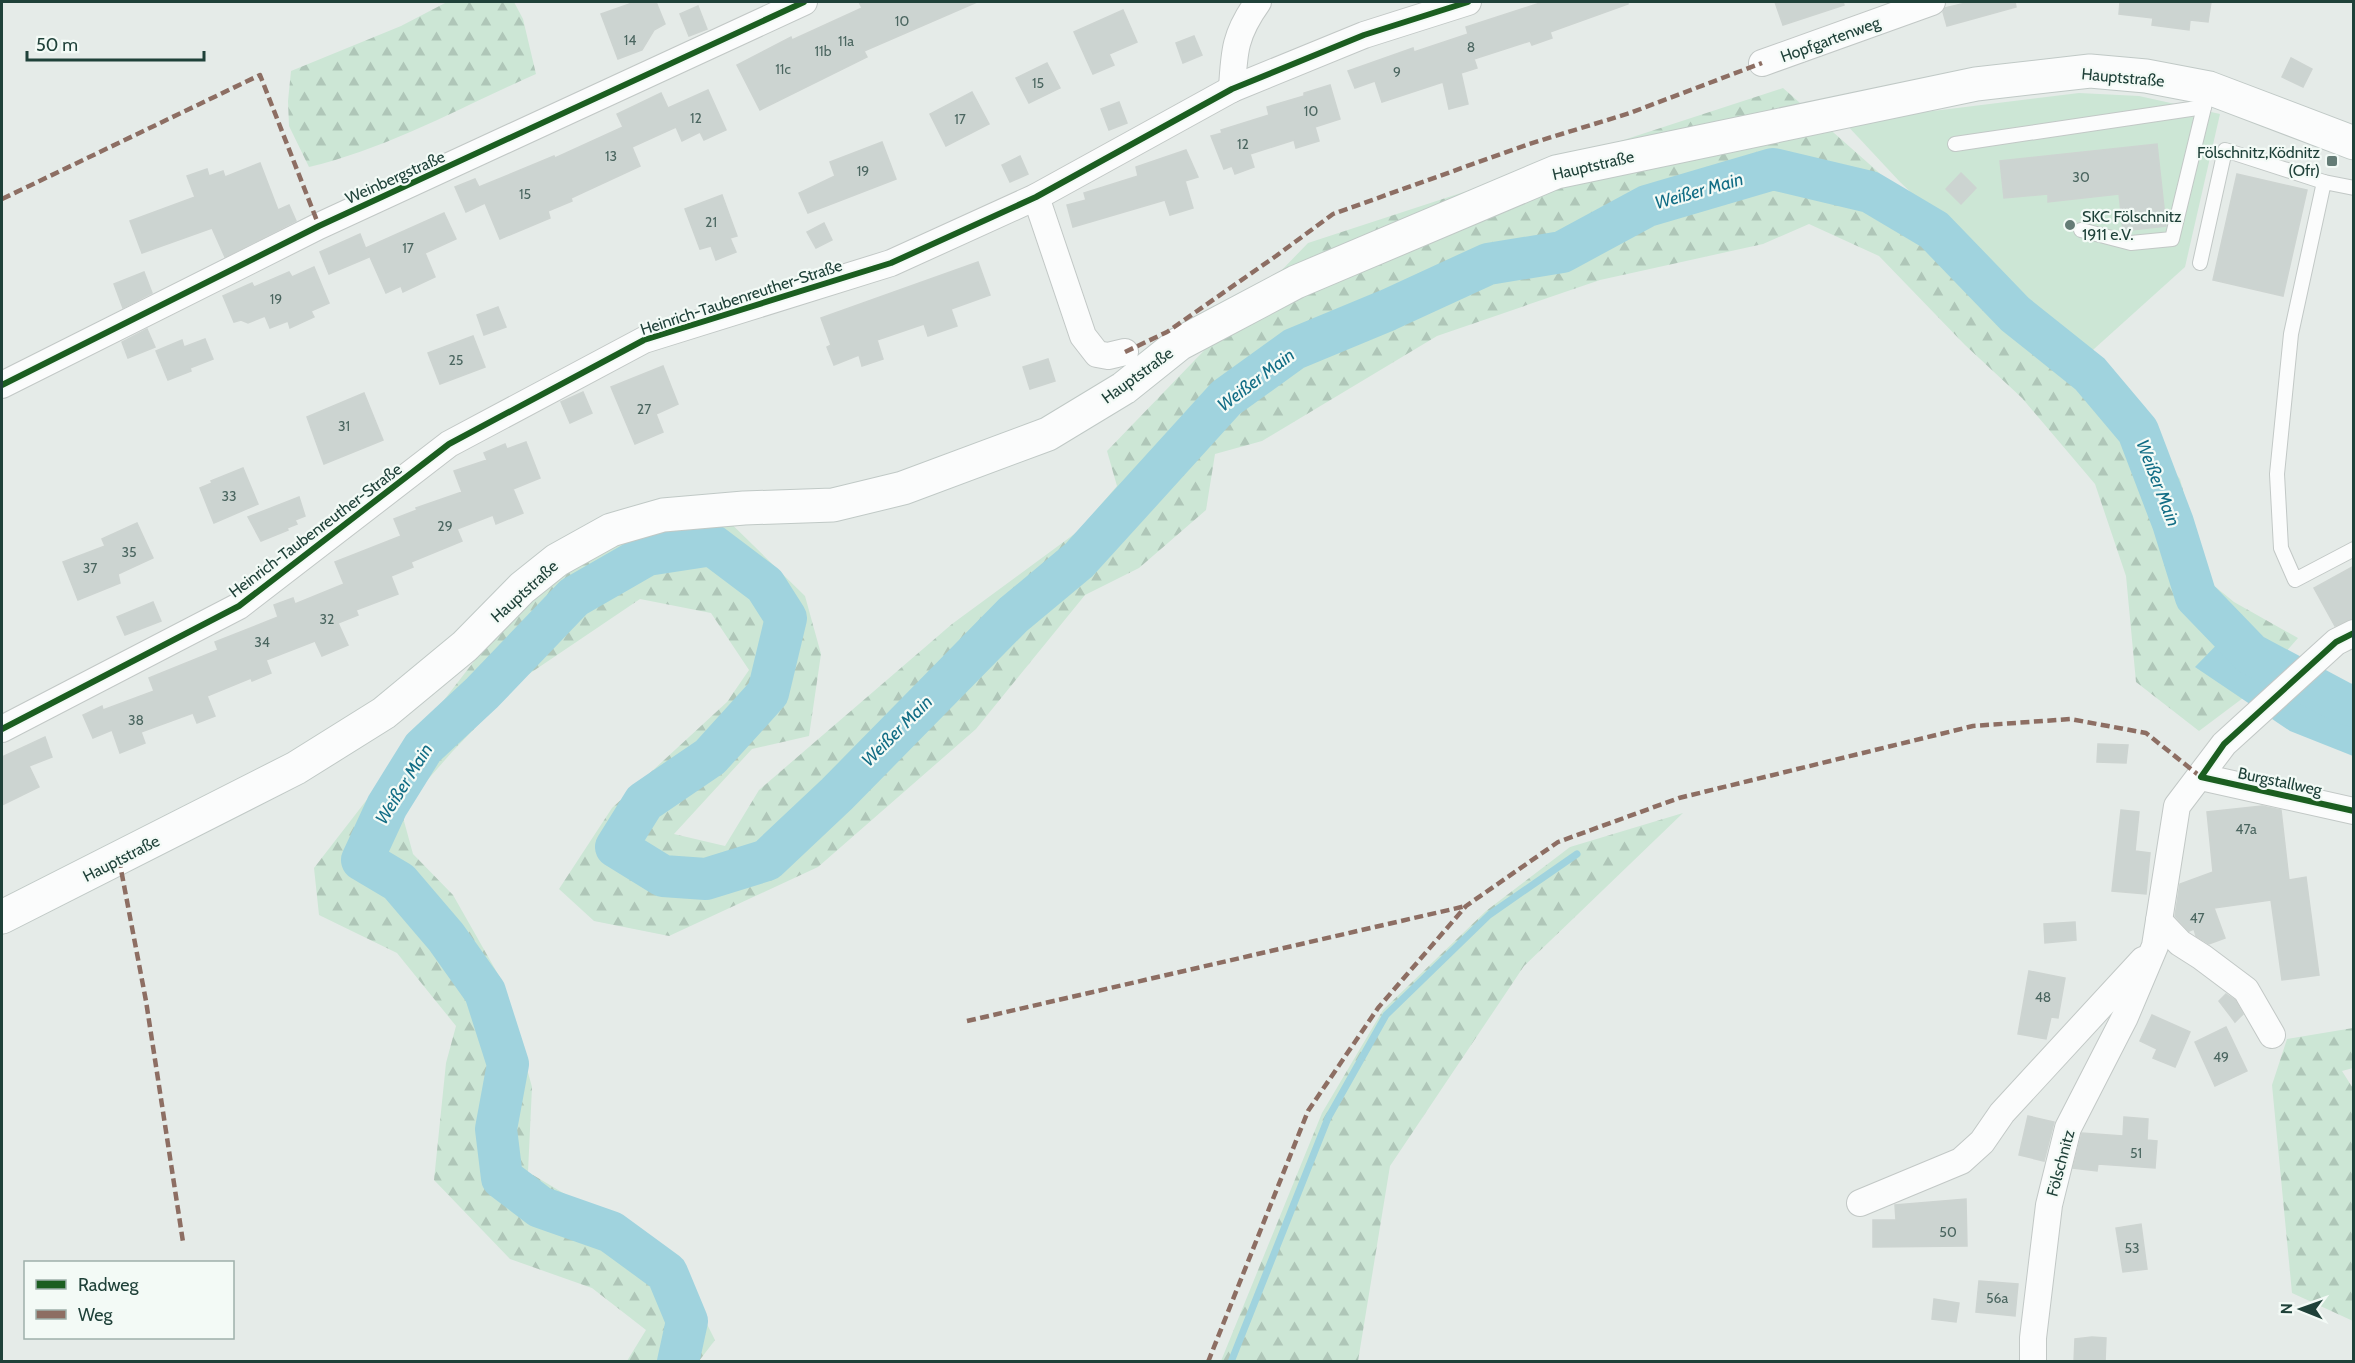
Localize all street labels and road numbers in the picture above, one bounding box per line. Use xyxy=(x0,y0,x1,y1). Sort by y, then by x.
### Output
street label: Hopfgartenweg xyxy=(1778,12,1884,66)
street label: Hauptstraße xyxy=(2081,64,2165,91)
street label: Weinbergstraße xyxy=(342,147,448,208)
street label: Hauptstraße xyxy=(1550,147,1636,184)
street label: Heinrich-Taubenreuther-Straße xyxy=(638,256,845,339)
street label: Hauptstraße xyxy=(1098,343,1177,408)
street label: Heinrich-Taubenreuther-Straße xyxy=(225,459,405,602)
street label: Hauptstraße xyxy=(487,556,562,626)
street label: Burgstallweg xyxy=(2236,763,2325,800)
street label: Hauptstraße xyxy=(80,831,163,886)
street label: Fölschnitz xyxy=(2042,1127,2079,1198)

